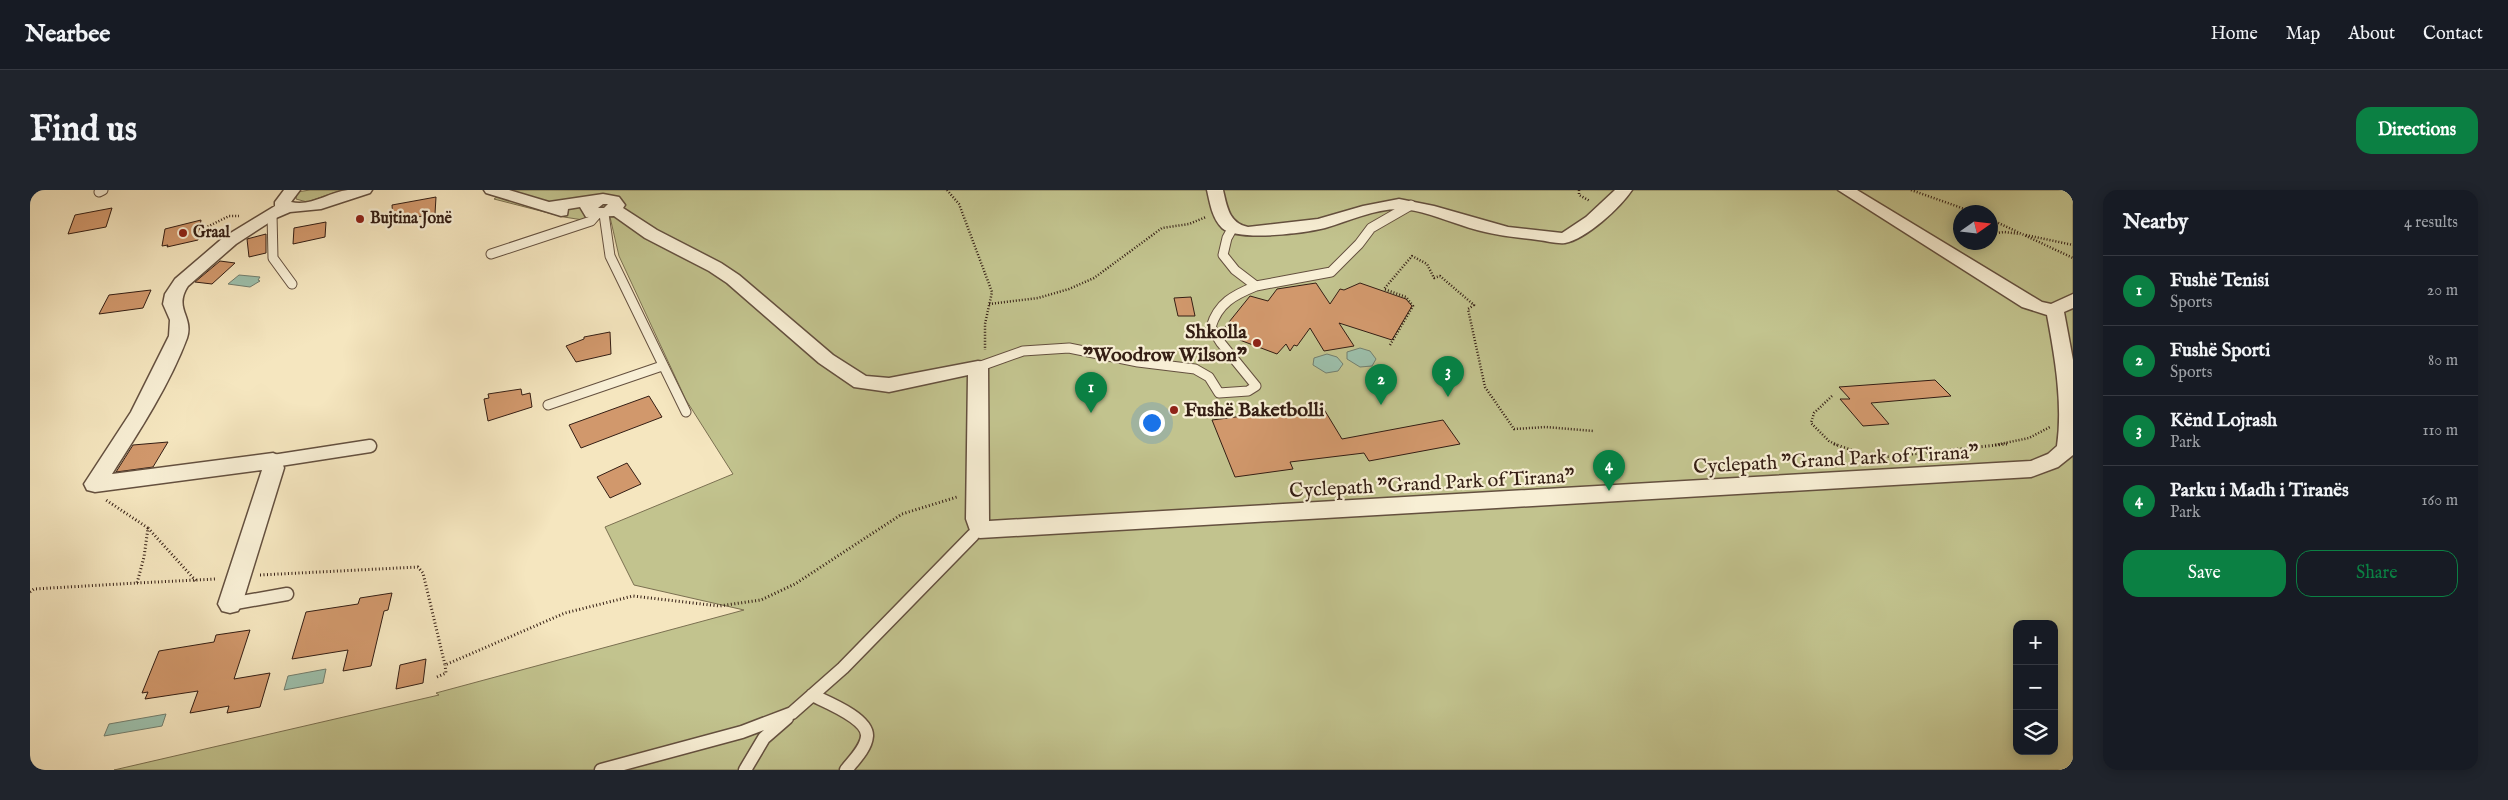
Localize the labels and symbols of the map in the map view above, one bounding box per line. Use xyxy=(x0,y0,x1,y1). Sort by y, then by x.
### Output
north arrow xyxy=(1953,205,1998,250)
place label: Bujtina Jonë xyxy=(370,209,453,229)
marker: Bujtina Jonë xyxy=(354,213,366,225)
place label: Graal xyxy=(193,223,230,243)
marker: Graal xyxy=(177,227,189,239)
place label: Shkolla "Woodrow Wilson" xyxy=(1083,320,1247,368)
marker: Shkolla "Woodrow Wilson" xyxy=(1251,337,1263,349)
pin: 3 xyxy=(1432,356,1464,397)
pin: 2 xyxy=(1365,364,1397,405)
pin: 1 xyxy=(1075,372,1107,413)
place label: Fushë Baketbolli xyxy=(1184,398,1325,423)
marker: Fushë Baketbolli xyxy=(1168,404,1180,416)
your location xyxy=(1139,410,1165,436)
street label: Cyclepath "Grand Park of Tirana" xyxy=(1693,440,1979,480)
pin: 4 xyxy=(1593,450,1625,491)
street label: Cyclepath "Grand Park of Tirana" xyxy=(1289,464,1575,504)

